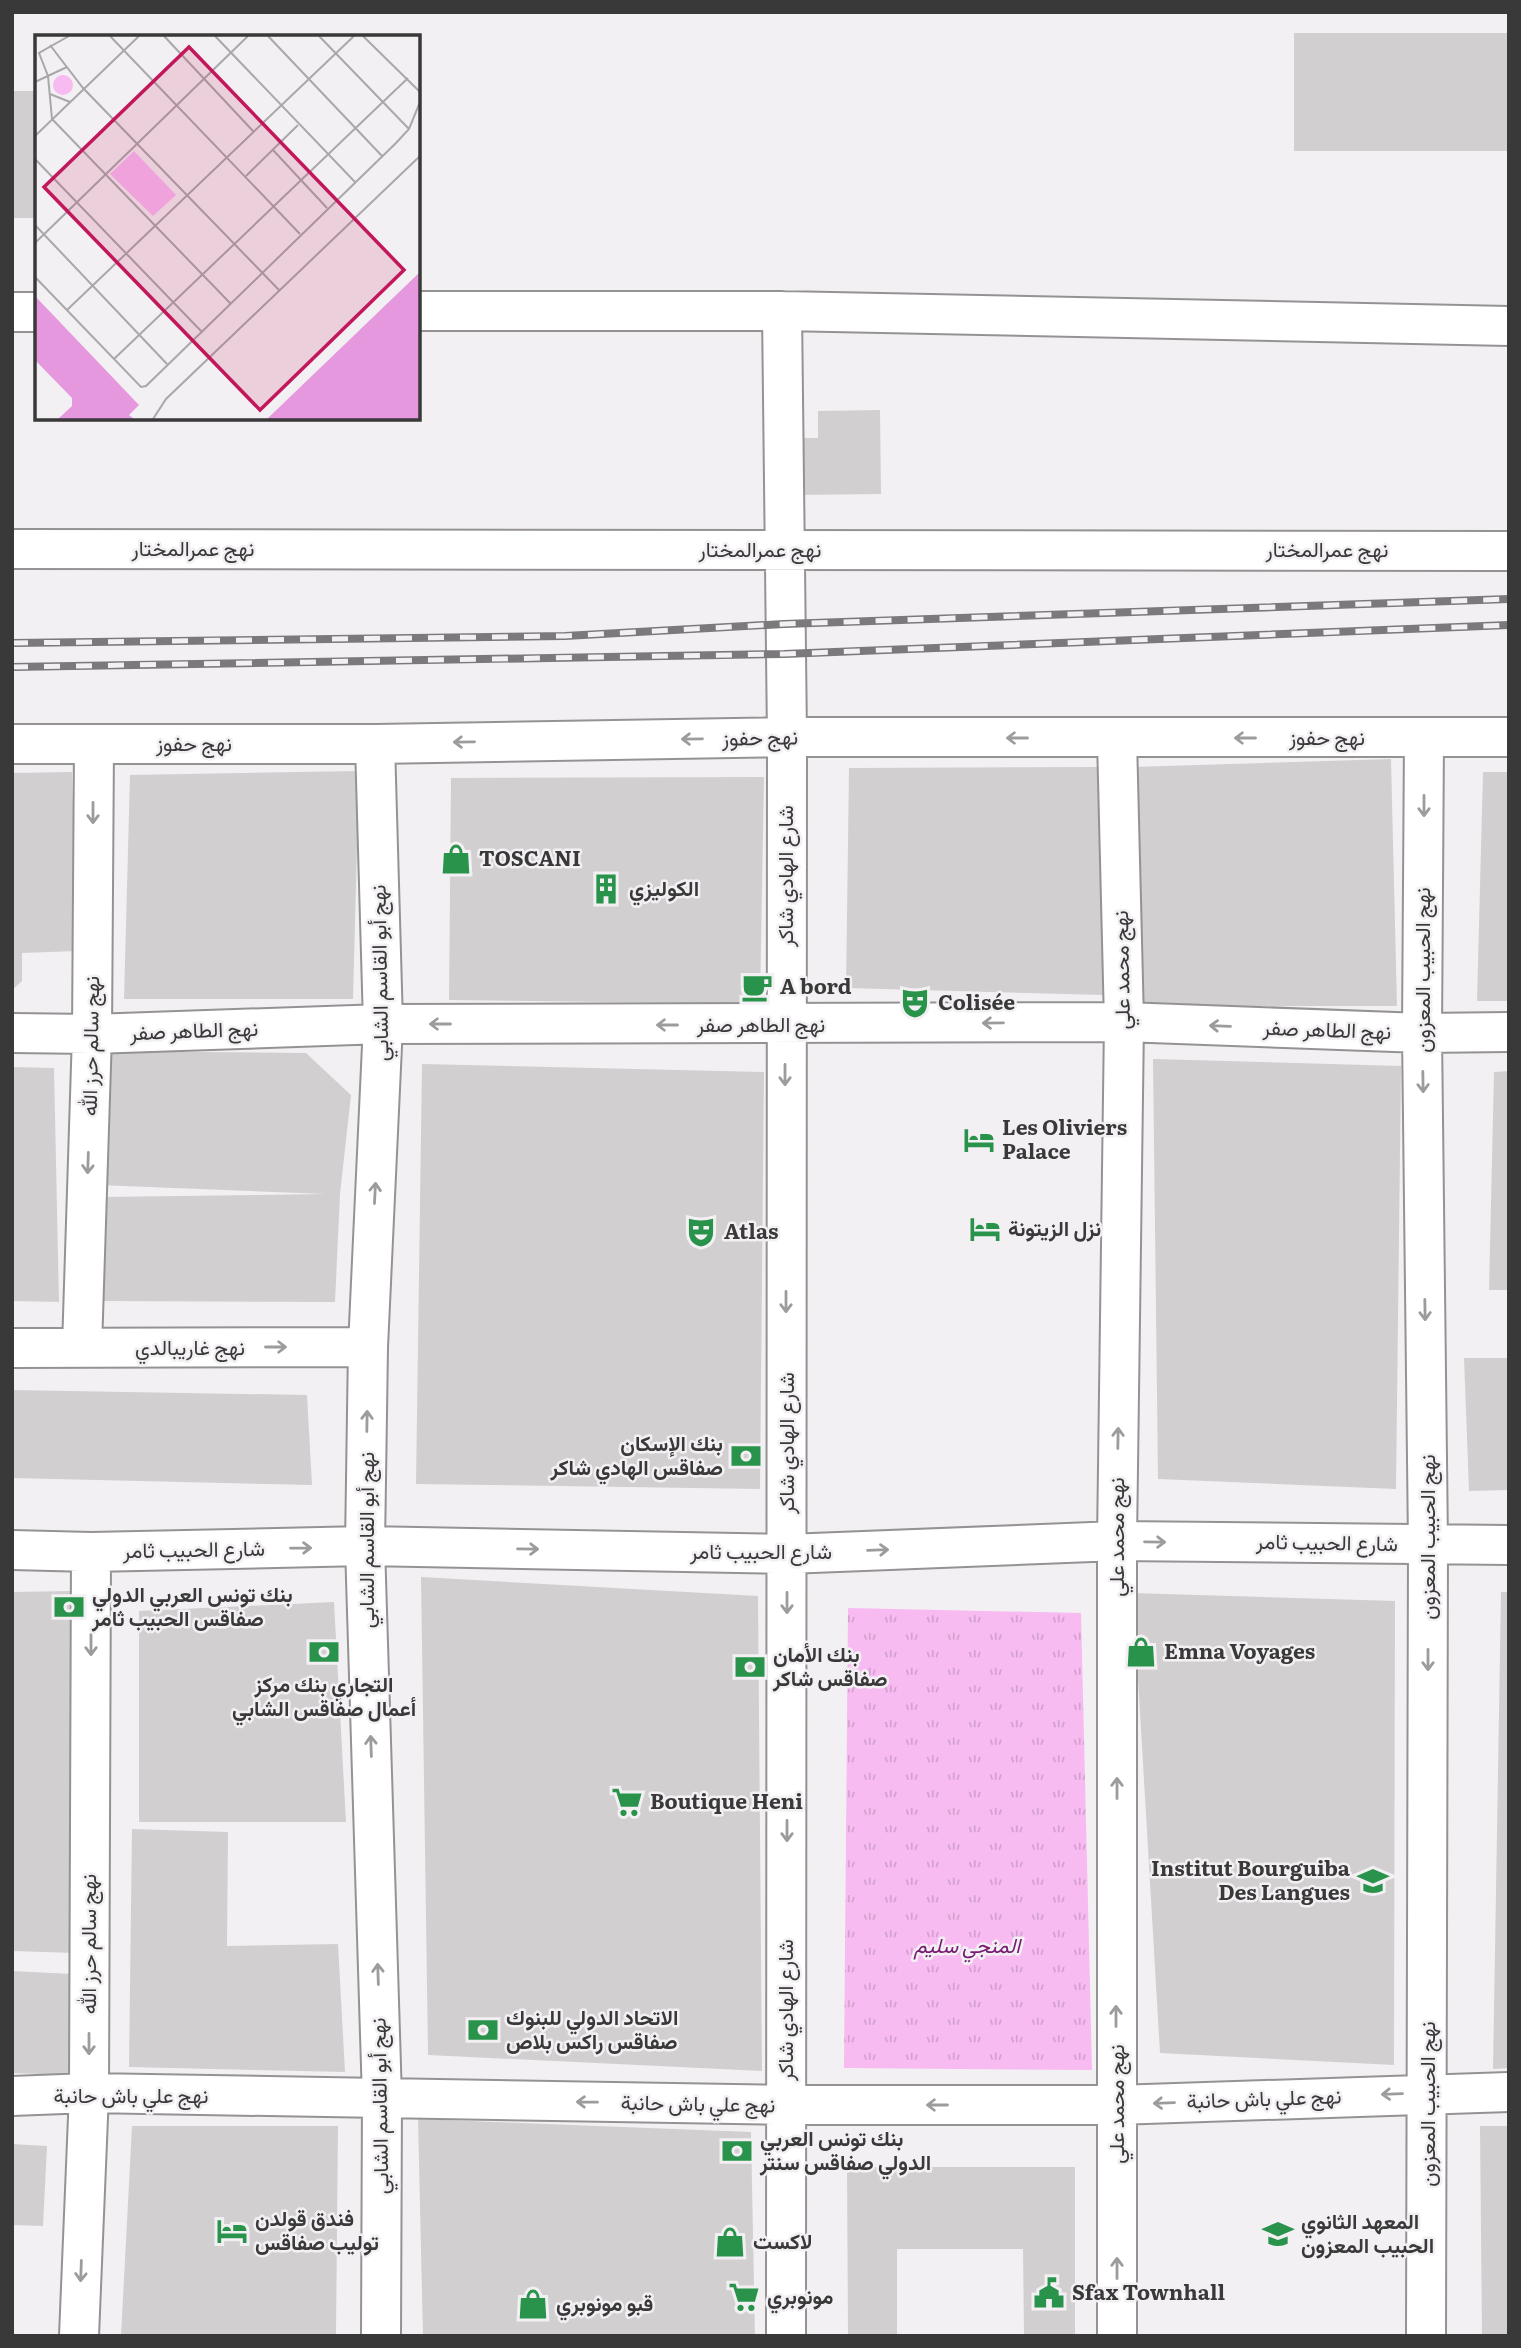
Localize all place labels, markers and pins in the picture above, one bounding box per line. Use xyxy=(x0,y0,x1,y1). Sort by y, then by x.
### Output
place label: TOSCANI xyxy=(479,841,581,872)
shop icon: TOSCANI xyxy=(439,842,473,876)
place label: الكوليزي xyxy=(629,871,699,906)
building icon: الكوليزي xyxy=(589,872,623,906)
place label: A bord xyxy=(780,969,852,1000)
cafe icon: A bord xyxy=(740,970,774,1004)
place label: Colisée xyxy=(938,985,1015,1016)
theatre icon: Colisée xyxy=(898,986,932,1020)
place label: Les Oliviers Palace xyxy=(1002,1110,1127,1165)
hotel icon: Les Oliviers Palace xyxy=(962,1123,996,1157)
place label: نزل الزيتونة xyxy=(1008,1211,1101,1242)
hotel icon: نزل الزيتونة xyxy=(968,1212,1002,1246)
place label: Atlas xyxy=(724,1214,778,1245)
theatre icon: Atlas xyxy=(684,1215,718,1249)
place label: بنك الإسكان صفاقس الهادي شاكر xyxy=(550,1426,723,1485)
bank icon: بنك الإسكان صفاقس الهادي شاكر xyxy=(729,1439,763,1473)
place label: بنك تونس العربي الدولي صفاقس الحبيب ثامر xyxy=(91,1577,293,1632)
bank icon: بنك تونس العربي الدولي صفاقس الحبيب ثامر xyxy=(52,1590,86,1624)
place label: Emna Voyages xyxy=(1164,1634,1315,1665)
bank icon: التجاري بنك مركز أعمال صفاقس الشابي xyxy=(307,1635,341,1669)
shop icon: Emna Voyages xyxy=(1124,1635,1158,1669)
place label: بنك الأمان صفاقس شاكر xyxy=(772,1637,888,1692)
bank icon: بنك الأمان صفاقس شاكر xyxy=(733,1650,767,1684)
place label: التجاري بنك مركز أعمال صفاقس الشابي xyxy=(232,1667,416,1726)
place label: Boutique Heni xyxy=(650,1784,803,1815)
supermarket icon: Boutique Heni xyxy=(610,1785,644,1819)
place label: Institut Bourguiba Des Langues xyxy=(1151,1851,1351,1906)
school or university icon: Institut Bourguiba Des Langues xyxy=(1356,1864,1390,1898)
place label: الاتحاد الدولي للبنوك صفاقس راكس بلاص xyxy=(506,2000,678,2055)
bank icon: الاتحاد الدولي للبنوك صفاقس راكس بلاص xyxy=(466,2013,500,2047)
place label: بنك تونس العربي الدولي صفاقس سنتر xyxy=(759,2121,931,2180)
bank icon: بنك تونس العربي الدولي صفاقس سنتر xyxy=(720,2134,754,2168)
place label: فندق قولدن توليب صفاقس xyxy=(255,2201,379,2256)
place label: المعهد الثانوي الحبيب المعزون xyxy=(1301,2204,1434,2259)
hotel icon: فندق قولدن توليب صفاقس xyxy=(215,2214,249,2248)
school or university icon: المعهد الثانوي الحبيب المعزون xyxy=(1261,2217,1295,2251)
place label: لاكست xyxy=(753,2224,812,2255)
shop icon: لاكست xyxy=(713,2225,747,2259)
place label: Sfax Townhall xyxy=(1072,2275,1226,2306)
public building icon: Sfax Townhall xyxy=(1032,2276,1066,2310)
place label: مونوبري xyxy=(767,2279,833,2314)
supermarket icon: مونوبري xyxy=(727,2280,761,2314)
place label: قبو مونوبري xyxy=(556,2286,653,2321)
shop icon: قبو مونوبري xyxy=(516,2287,550,2321)

